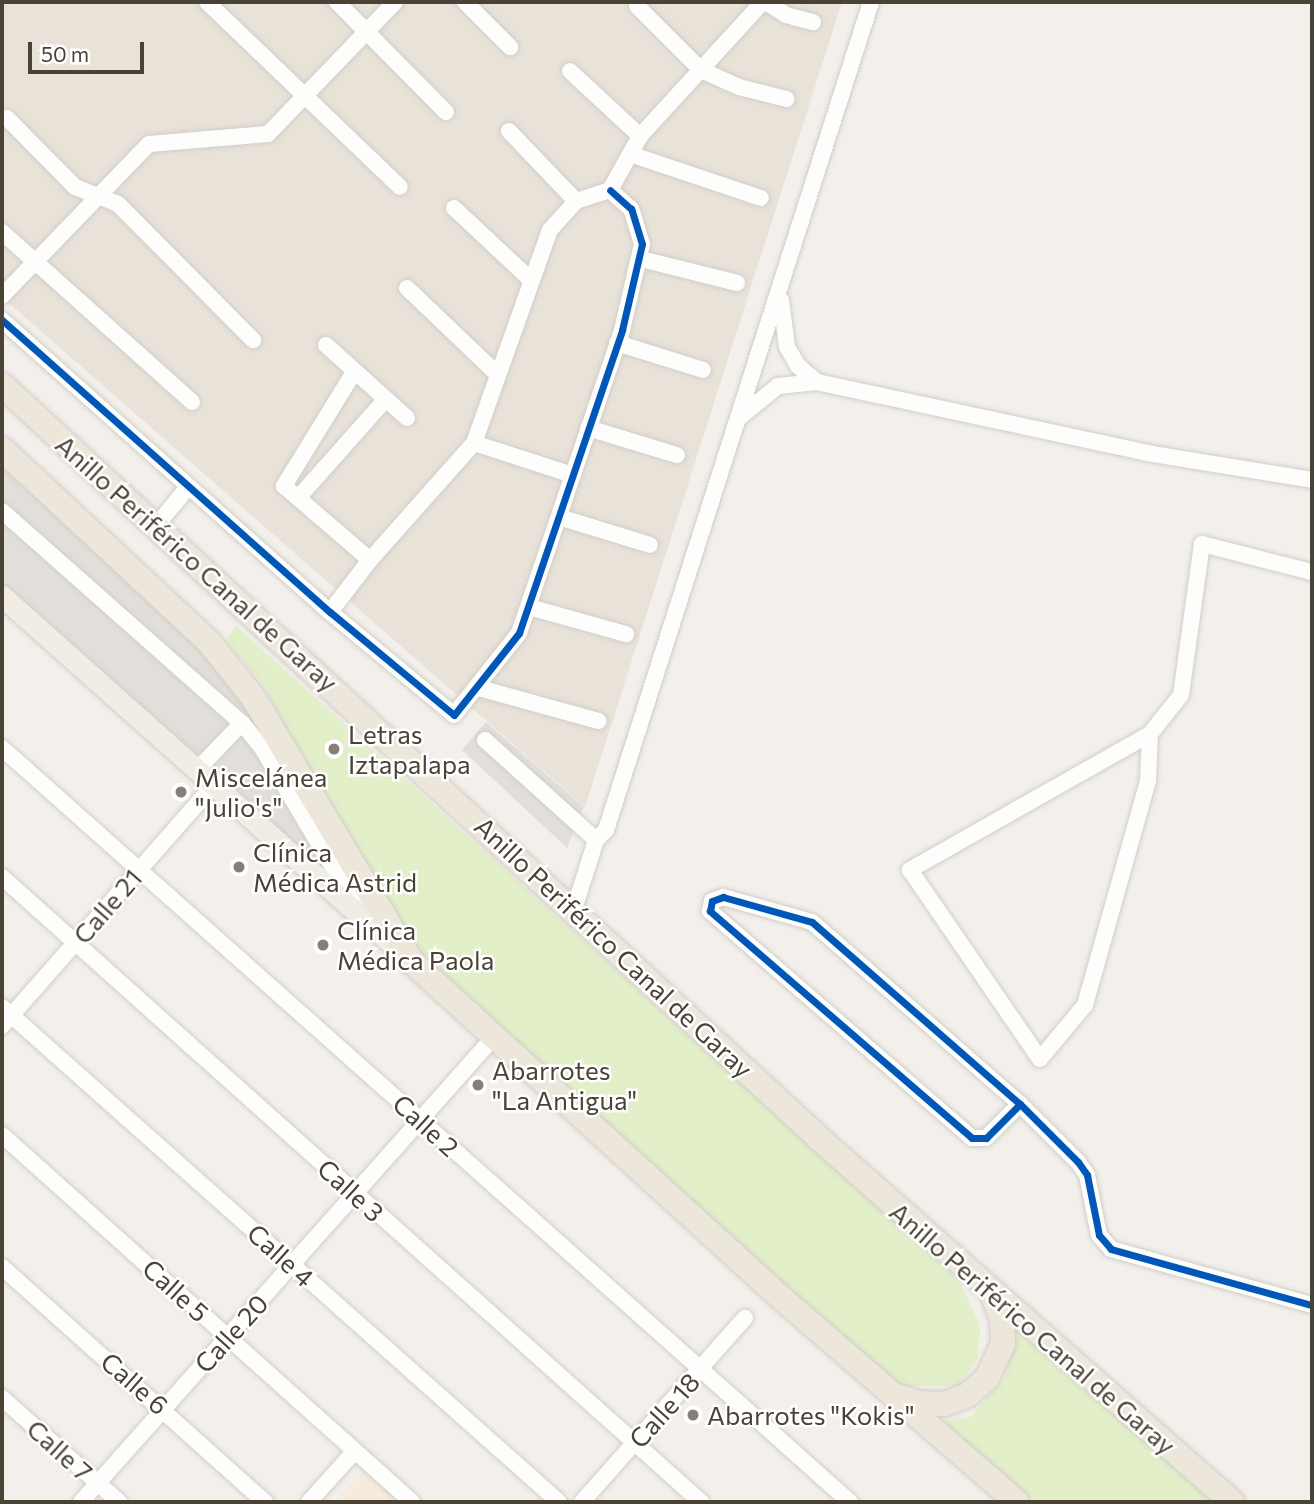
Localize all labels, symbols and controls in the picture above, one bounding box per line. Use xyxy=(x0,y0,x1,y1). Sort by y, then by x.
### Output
scale bar xyxy=(32,28,147,72)
text: 50 m xyxy=(41,41,89,66)
street label: Anillo Periférico Canal de Garay xyxy=(50,428,344,698)
place label: Letras Iztapalapa xyxy=(348,718,471,780)
marker: Letras Iztapalapa xyxy=(326,741,342,757)
place label: Miscelánea "Julio's" xyxy=(195,761,327,822)
marker: Miscelánea "Julio's" xyxy=(173,784,189,800)
street label: Anillo Periférico Canal de Garay xyxy=(469,810,759,1084)
place label: Clínica Médica Astrid xyxy=(253,836,417,898)
marker: Clínica Médica Astrid xyxy=(231,859,247,875)
street label: Calle 21 xyxy=(66,862,148,950)
place label: Clínica Médica Paola xyxy=(337,914,494,976)
marker: Clínica Médica Paola xyxy=(315,937,331,953)
place label: Abarrotes "La Antigua" xyxy=(492,1054,637,1116)
marker: Abarrotes "La Antigua" xyxy=(470,1077,486,1093)
street label: Calle 2 xyxy=(387,1087,465,1163)
street label: Calle 3 xyxy=(312,1152,390,1228)
street label: Anillo Periférico Canal de Garay xyxy=(884,1195,1182,1461)
street label: Calle 4 xyxy=(241,1217,321,1293)
street label: Calle 5 xyxy=(136,1252,216,1328)
street label: Calle 20 xyxy=(188,1287,274,1379)
street label: Calle 6 xyxy=(95,1345,175,1421)
street label: Calle 18 xyxy=(622,1366,706,1454)
place label: Abarrotes "Kokis" xyxy=(707,1399,915,1431)
marker: Abarrotes "Kokis" xyxy=(685,1407,701,1423)
street label: Calle 7 xyxy=(21,1413,99,1487)

